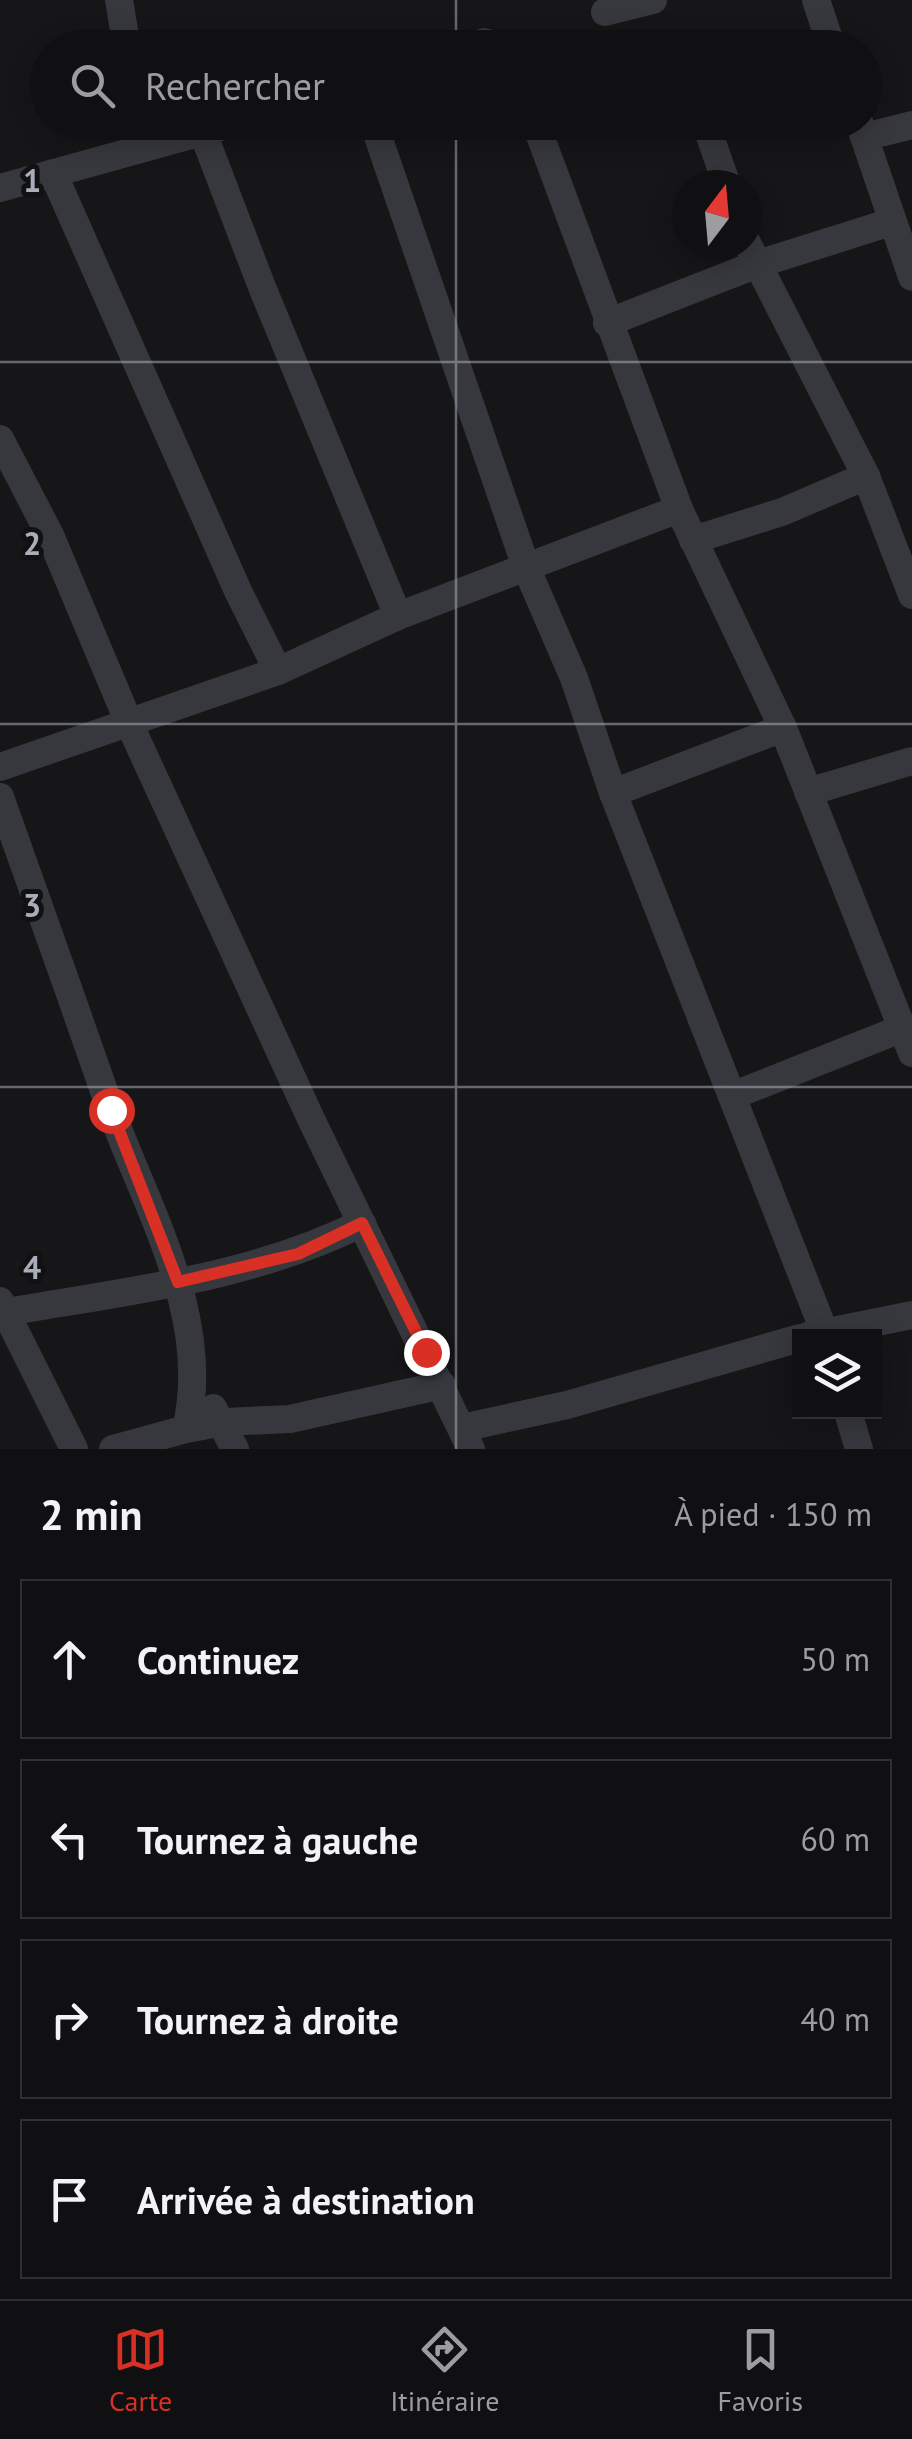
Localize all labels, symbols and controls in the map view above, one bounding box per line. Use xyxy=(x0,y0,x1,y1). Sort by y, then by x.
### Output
search box xyxy=(30,30,882,140)
icon: search xyxy=(65,58,120,113)
text: Rechercher xyxy=(145,61,325,110)
text: 1 xyxy=(23,159,41,201)
north arrow xyxy=(672,170,762,260)
text: 2 xyxy=(23,522,41,564)
text: 3 xyxy=(23,884,41,926)
route start xyxy=(89,1088,135,1134)
text: 4 xyxy=(23,1246,41,1288)
map controls xyxy=(792,1329,882,1419)
button: layers xyxy=(792,1329,882,1419)
route end xyxy=(404,1330,450,1376)
text: 2 min xyxy=(40,1487,142,1542)
text: À pied · 150 m xyxy=(674,1493,872,1535)
icon: ahead xyxy=(42,1632,97,1687)
text: Continuez xyxy=(137,1635,299,1684)
text: 50 m xyxy=(801,1638,870,1680)
icon: left xyxy=(42,1812,97,1867)
text: Tournez à gauche xyxy=(137,1815,418,1864)
text: 60 m xyxy=(801,1818,870,1860)
icon: right xyxy=(42,1992,97,2047)
text: Tournez à droite xyxy=(137,1995,399,2044)
text: 40 m xyxy=(801,1998,870,2040)
icon: arrive xyxy=(42,2172,97,2227)
text: Arrivée à destination xyxy=(137,2175,475,2224)
tab: Carte xyxy=(109,2322,172,2419)
tab: Itinéraire xyxy=(390,2322,500,2419)
tab: Favoris xyxy=(718,2322,803,2419)

